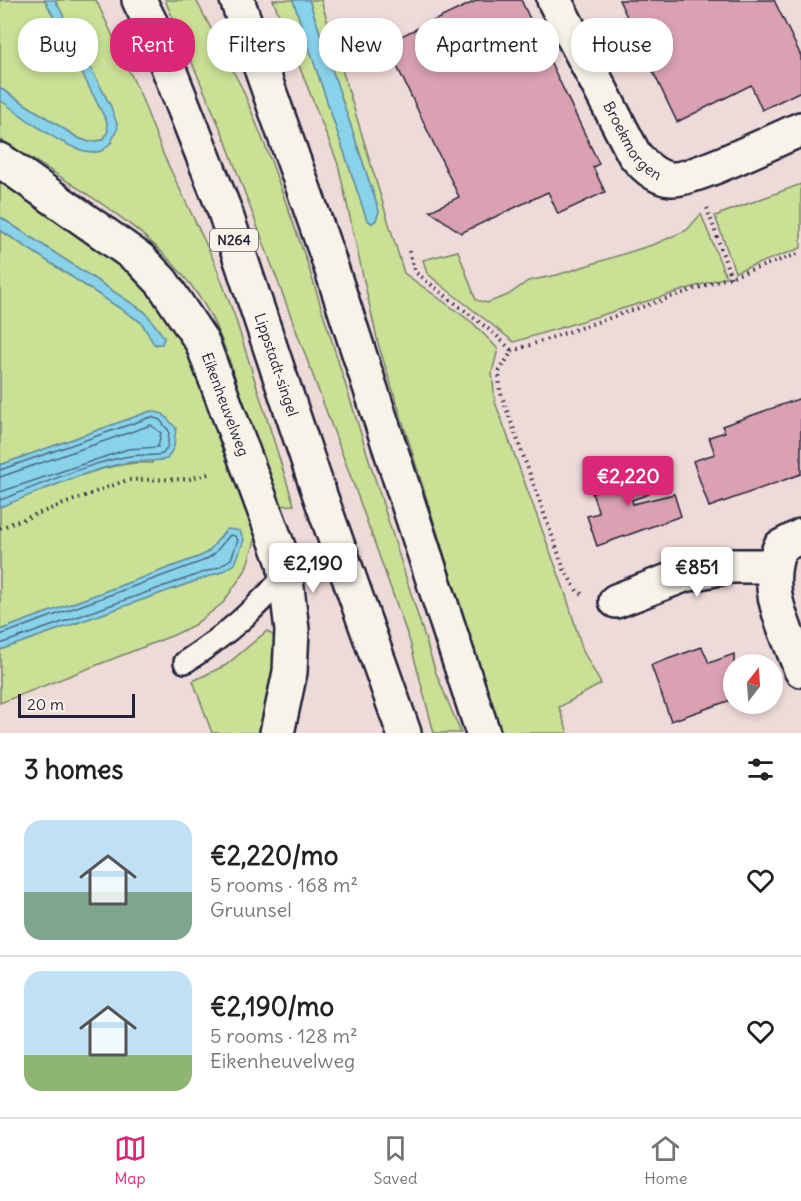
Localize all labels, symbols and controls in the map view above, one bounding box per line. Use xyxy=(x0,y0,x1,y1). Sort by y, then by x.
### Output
chip: Buy xyxy=(18,18,98,72)
chip: Rent xyxy=(110,18,195,72)
chip: Filters xyxy=(207,18,307,72)
chip: New xyxy=(319,18,403,72)
chip: Apartment xyxy=(415,18,559,72)
chip: House xyxy=(571,18,673,72)
street label: Broekmorgen xyxy=(599,98,665,185)
road number: N264 xyxy=(210,229,258,251)
street label: Lippstadt-singel xyxy=(251,311,303,419)
street label: Eikenheuvelweg xyxy=(198,350,254,459)
pin: €2,220 xyxy=(579,456,677,507)
text: €2,220 xyxy=(596,463,660,488)
pin: €2,190 xyxy=(264,543,362,594)
pin: €851 xyxy=(661,547,733,598)
text: €2,190 xyxy=(283,550,343,575)
text: €851 xyxy=(675,554,719,579)
north arrow xyxy=(723,654,783,714)
map controls xyxy=(723,654,783,714)
scale bar xyxy=(18,691,135,718)
text: 20 m xyxy=(27,694,64,714)
text: 3 homes xyxy=(24,753,123,786)
icon: filters xyxy=(744,753,777,786)
text: €2,220/mo xyxy=(210,839,338,872)
icon: home xyxy=(72,844,144,916)
icon: heart xyxy=(744,864,777,897)
text: 5 rooms · 168 m² xyxy=(210,872,358,897)
text: Gruunsel xyxy=(210,897,292,922)
text: €2,190/mo xyxy=(210,990,334,1023)
icon: home xyxy=(72,995,144,1067)
icon: heart xyxy=(744,1015,777,1048)
text: 5 rooms · 128 m² xyxy=(210,1023,358,1048)
text: Eikenheuvelweg xyxy=(210,1048,355,1073)
tab: Map xyxy=(114,1132,147,1188)
tab: Saved xyxy=(374,1132,417,1188)
tab: Home xyxy=(644,1132,687,1188)

